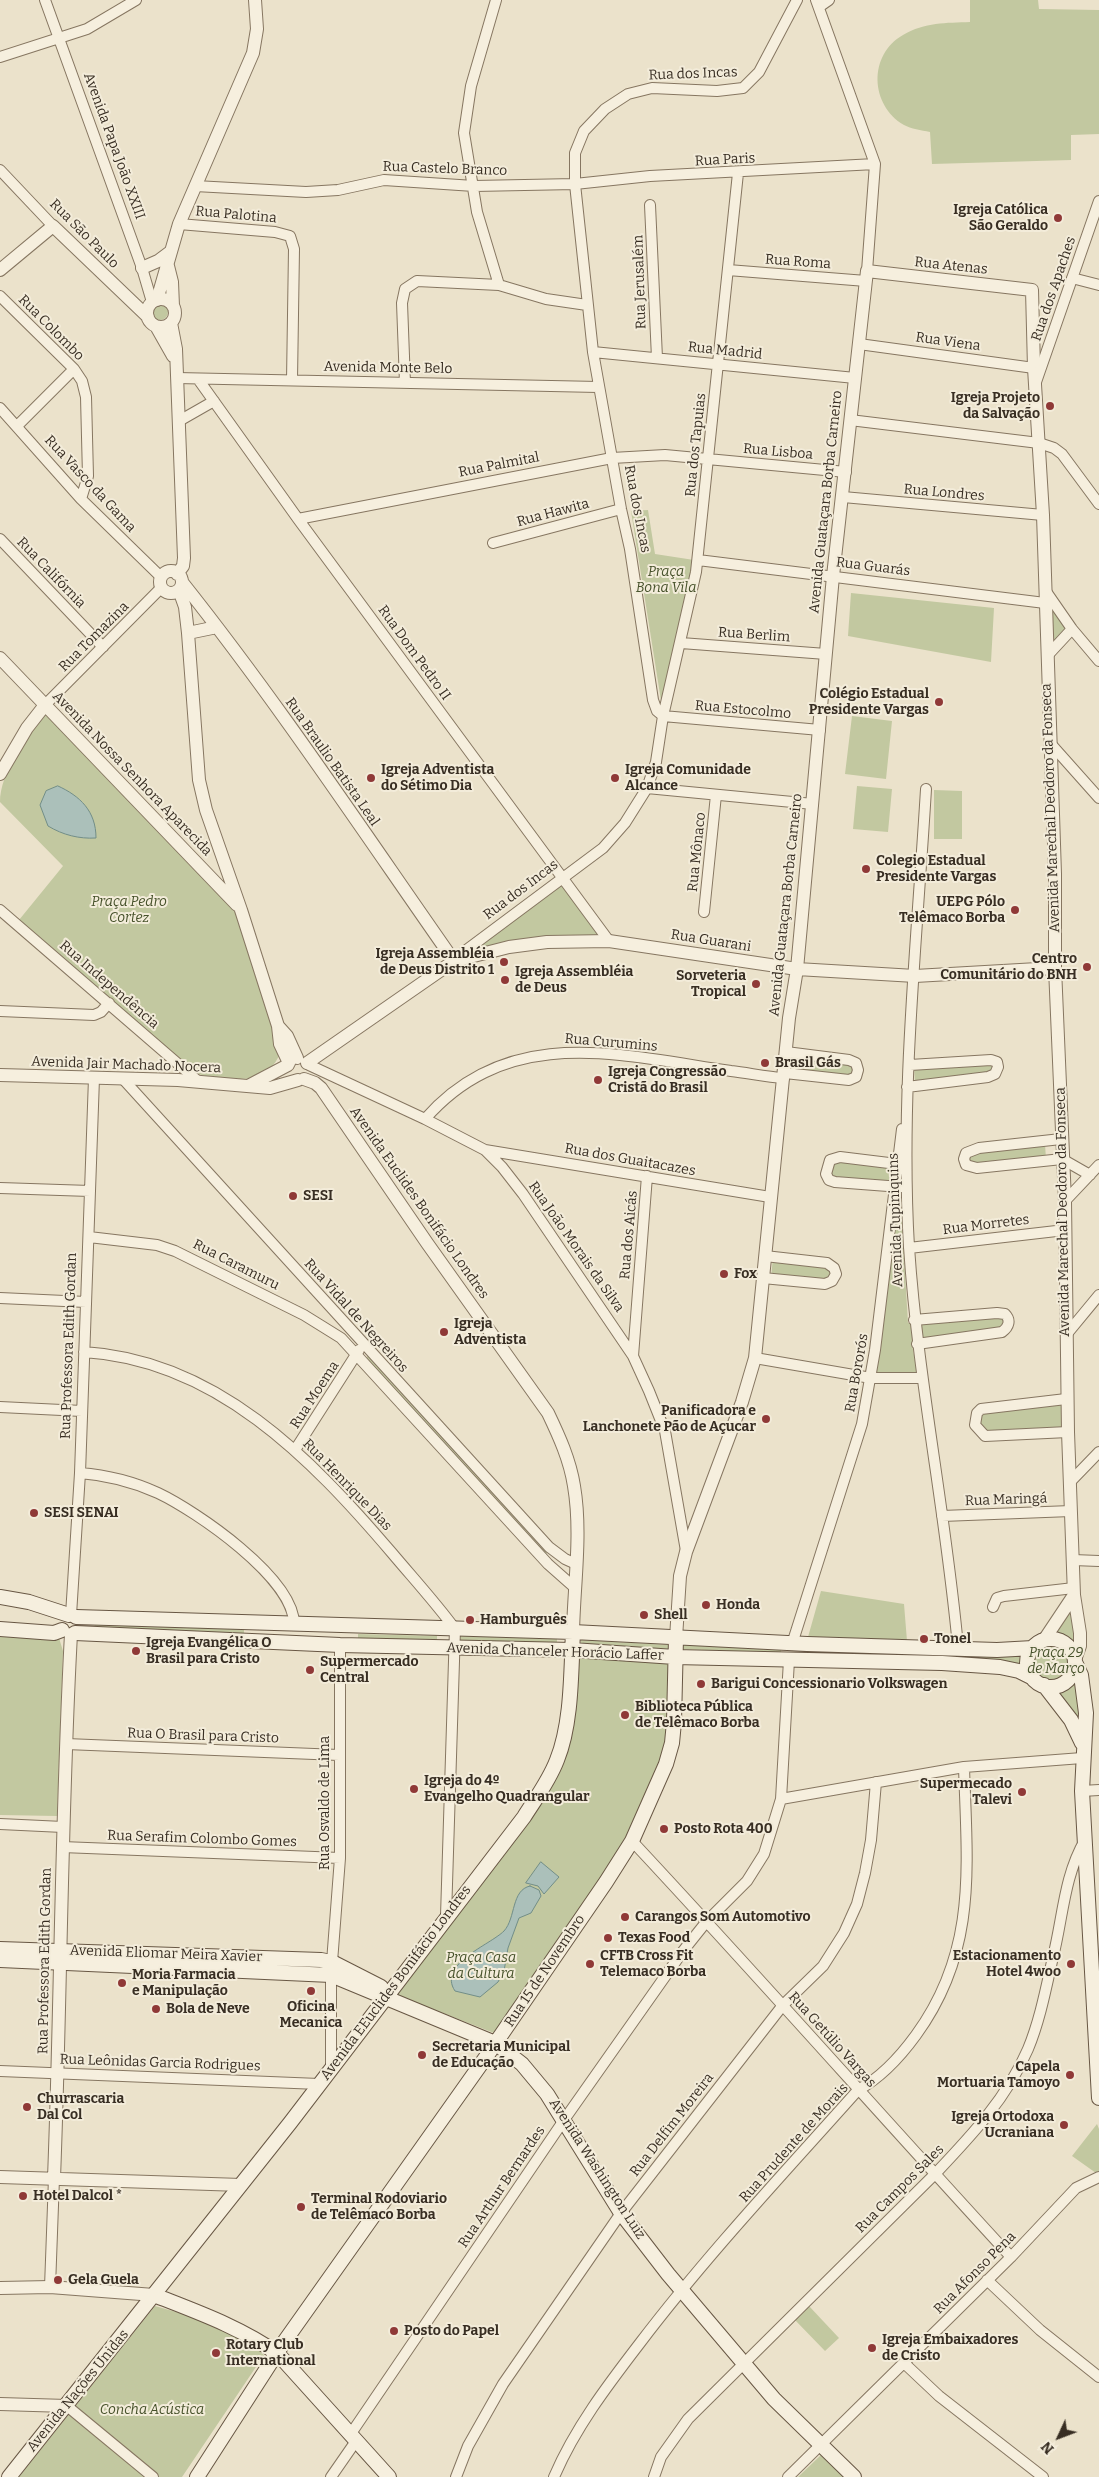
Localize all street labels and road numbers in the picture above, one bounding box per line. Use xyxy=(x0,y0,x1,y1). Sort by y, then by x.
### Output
street label: Rua dos Incas xyxy=(648,64,738,84)
street label: Avenida Papa João XXIII xyxy=(80,70,148,222)
street label: Rua Paris xyxy=(694,150,756,170)
street label: Rua Castelo Branco xyxy=(382,158,508,180)
street label: Rua São Paulo xyxy=(46,196,122,272)
street label: Rua Palotina xyxy=(195,203,277,227)
street label: Rua dos Apaches xyxy=(1028,234,1080,344)
street label: Rua Jerusalém xyxy=(630,235,650,329)
street label: Rua Roma xyxy=(764,251,832,273)
street label: Rua Atenas xyxy=(914,254,988,278)
street label: Rua Colombo xyxy=(15,292,87,364)
street label: Rua Viena xyxy=(914,329,982,355)
street label: Rua Madrid xyxy=(687,339,763,363)
street label: Avenida Monte Belo xyxy=(324,358,452,378)
street label: Avenida Guataçara Borba Carneiro xyxy=(806,390,846,614)
street label: Rua dos Tapuias xyxy=(682,392,710,498)
street label: Rua Vasco da Gama xyxy=(41,432,139,536)
street label: Rua Lisboa xyxy=(742,441,814,463)
street label: Rua Palmital xyxy=(457,449,541,481)
street label: Rua dos Incas xyxy=(620,464,654,554)
street label: Rua Londres xyxy=(903,481,985,505)
street label: Rua Hawita xyxy=(515,495,591,531)
street label: Rua Califórnia xyxy=(13,534,89,612)
street label: Rua Guarás xyxy=(835,554,911,580)
street label: Rua Tomazina xyxy=(55,598,133,676)
street label: Rua Dom Pedro II xyxy=(374,602,454,704)
street label: Rua Berlim xyxy=(717,624,791,646)
street label: Avenida Marechal Deodoro da Fonseca xyxy=(1038,683,1064,933)
street label: Avenida Nossa Senhora Aparecida xyxy=(49,688,215,860)
street label: Rua Braulio Batista Leal xyxy=(281,695,383,829)
street label: Rua Estocolmo xyxy=(694,697,792,723)
street label: Avenida Guataçara Borba Carneiro xyxy=(766,793,806,1017)
street label: Rua Mônaco xyxy=(684,811,710,893)
street label: Rua dos Incas xyxy=(480,857,562,923)
street label: Rua Guarani xyxy=(670,926,752,956)
street label: Rua Independência xyxy=(56,937,162,1033)
street label: Rua Curumins xyxy=(564,1031,658,1055)
street label: Avenida Jair Machado Nocera xyxy=(31,1053,221,1077)
street label: Avenida Marechal Deodoro da Fonseca xyxy=(1052,1087,1074,1337)
street label: Avenida Euclides Bonifácio Londres xyxy=(346,1104,492,1302)
street label: Rua dos Guaitacazes xyxy=(563,1140,697,1180)
street label: Avenida Tupiniquins xyxy=(885,1153,907,1287)
street label: Rua João Morais da Silva xyxy=(524,1178,628,1316)
street label: Rua dos Aicás xyxy=(617,1190,641,1280)
street label: Rua Morretes xyxy=(942,1211,1030,1239)
street label: Rua Caramuru xyxy=(190,1236,282,1294)
street label: Rua Professora Edith Gordan xyxy=(57,1253,81,1439)
street label: Rua Vidal de Negreiros xyxy=(301,1256,411,1376)
street label: Rua Bororós xyxy=(842,1332,872,1414)
street label: Rua Moema xyxy=(287,1358,343,1432)
street label: Rua Henrique Dias xyxy=(299,1436,395,1534)
street label: Rua Maringá xyxy=(965,1490,1047,1510)
street label: Avenida Chanceler Horácio Laffer xyxy=(446,1640,664,1664)
street label: Rua O Brasil para Cristo xyxy=(127,1725,279,1747)
street label: Rua Osvaldo de Lima xyxy=(317,1736,333,1870)
street label: Rua Serafim Colombo Gomes xyxy=(107,1827,297,1851)
street label: Rua Professora Edith Gordan xyxy=(35,1868,55,2054)
street label: Avenida EEuclides Bonifácio Londres xyxy=(317,1882,475,2084)
street label: Rua 15 de Novembro xyxy=(501,1912,589,2030)
street label: Avenida Eliomar Meira Xavier xyxy=(69,1942,263,1966)
street label: Rua Getúlio Vargas xyxy=(785,1989,879,2091)
street label: Rua Leônidas Garcia Rodrigues xyxy=(59,2051,261,2075)
street label: Rua Delfim Moreira xyxy=(626,2070,718,2180)
street label: Rua Prudente de Morais xyxy=(736,2080,852,2206)
street label: Avenida Washington Luiz xyxy=(545,2096,649,2242)
street label: Rua Arthur Bernardes xyxy=(455,2123,549,2251)
street label: Rua Campos Sales xyxy=(852,2141,948,2237)
street label: Rua Afonso Pena xyxy=(930,2228,1020,2318)
street label: Avenida Nações Unidas xyxy=(24,2327,132,2455)

